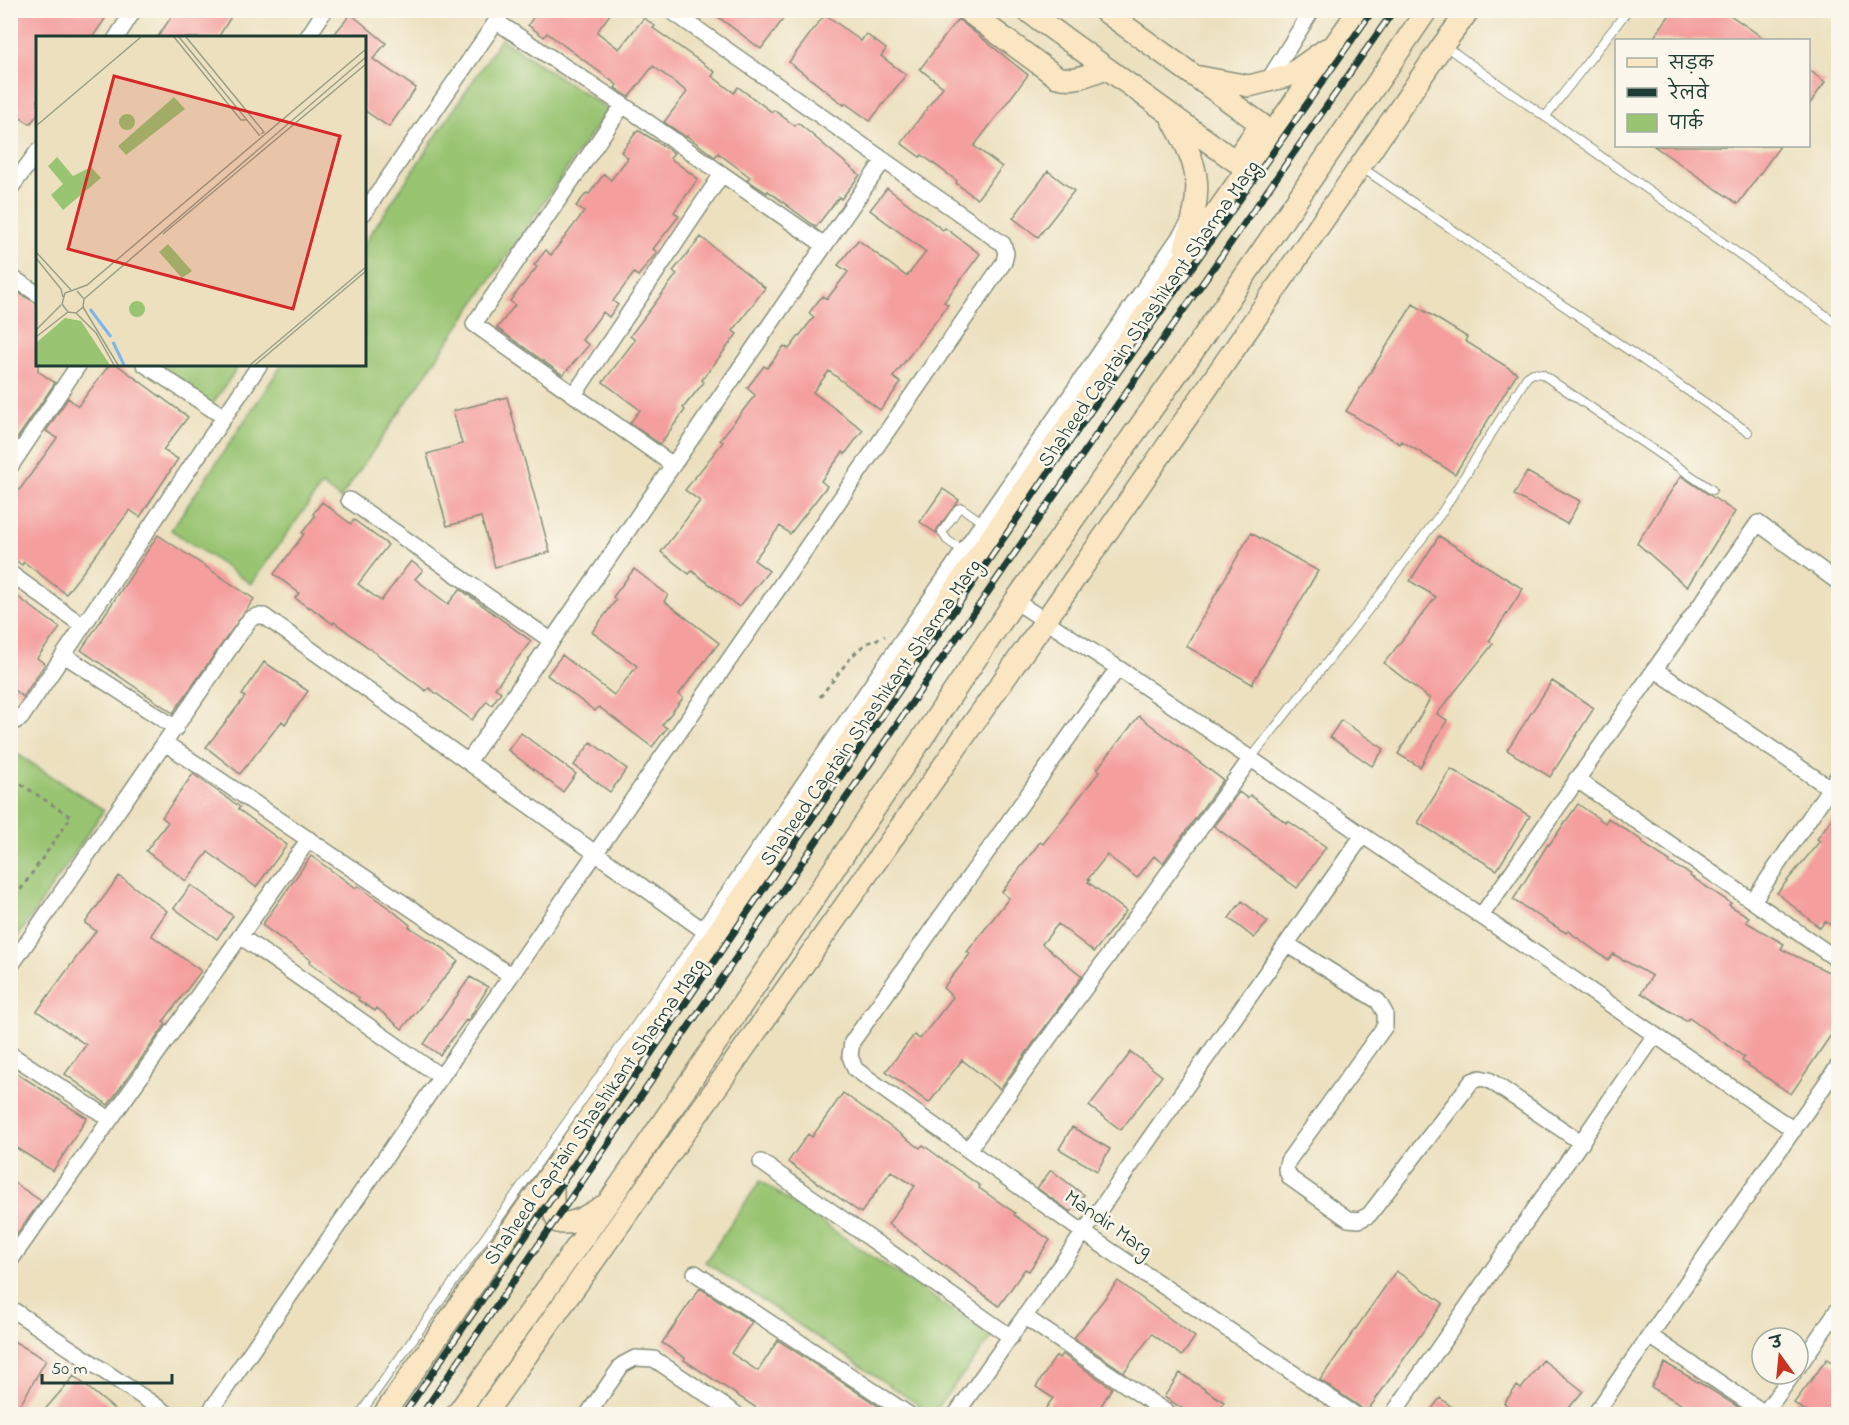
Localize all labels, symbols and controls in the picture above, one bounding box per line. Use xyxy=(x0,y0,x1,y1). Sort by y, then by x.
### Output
inset map xyxy=(36,36,366,366)
legend xyxy=(1615,39,1810,147)
text: सड़क xyxy=(1668,52,1714,78)
text: रेलवे xyxy=(1667,77,1710,108)
text: पार्क xyxy=(1668,109,1704,138)
street label: Shaheed Captain Shashikant Sharma Marg xyxy=(1031,154,1270,475)
street label: Shaheed Captain Shashikant Sharma Marg xyxy=(753,553,992,874)
street label: Shaheed Captain Shashikant Sharma Marg xyxy=(477,952,716,1273)
street label: Mandir Marg xyxy=(1056,1183,1158,1268)
north arrow xyxy=(1750,1326,1810,1386)
text: उ xyxy=(1766,1330,1786,1357)
scale bar xyxy=(42,1347,172,1385)
text: 50 m xyxy=(51,1357,88,1383)

